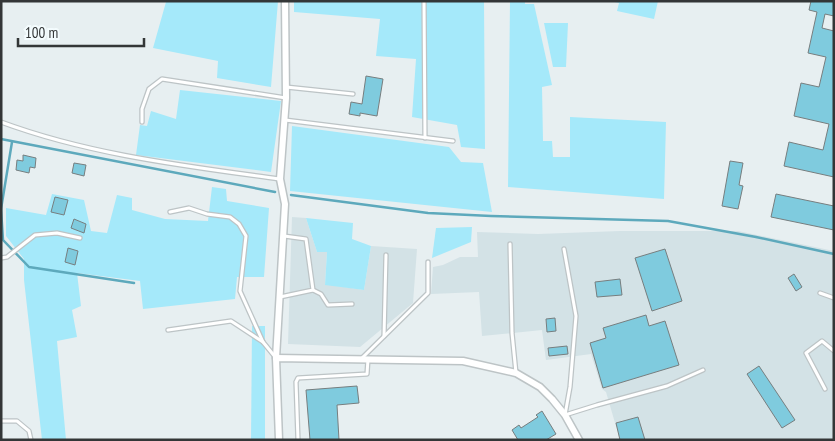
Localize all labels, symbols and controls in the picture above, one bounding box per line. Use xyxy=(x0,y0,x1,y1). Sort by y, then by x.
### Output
scale bar xyxy=(18,15,144,47)
text: 100 m xyxy=(25,23,58,42)

